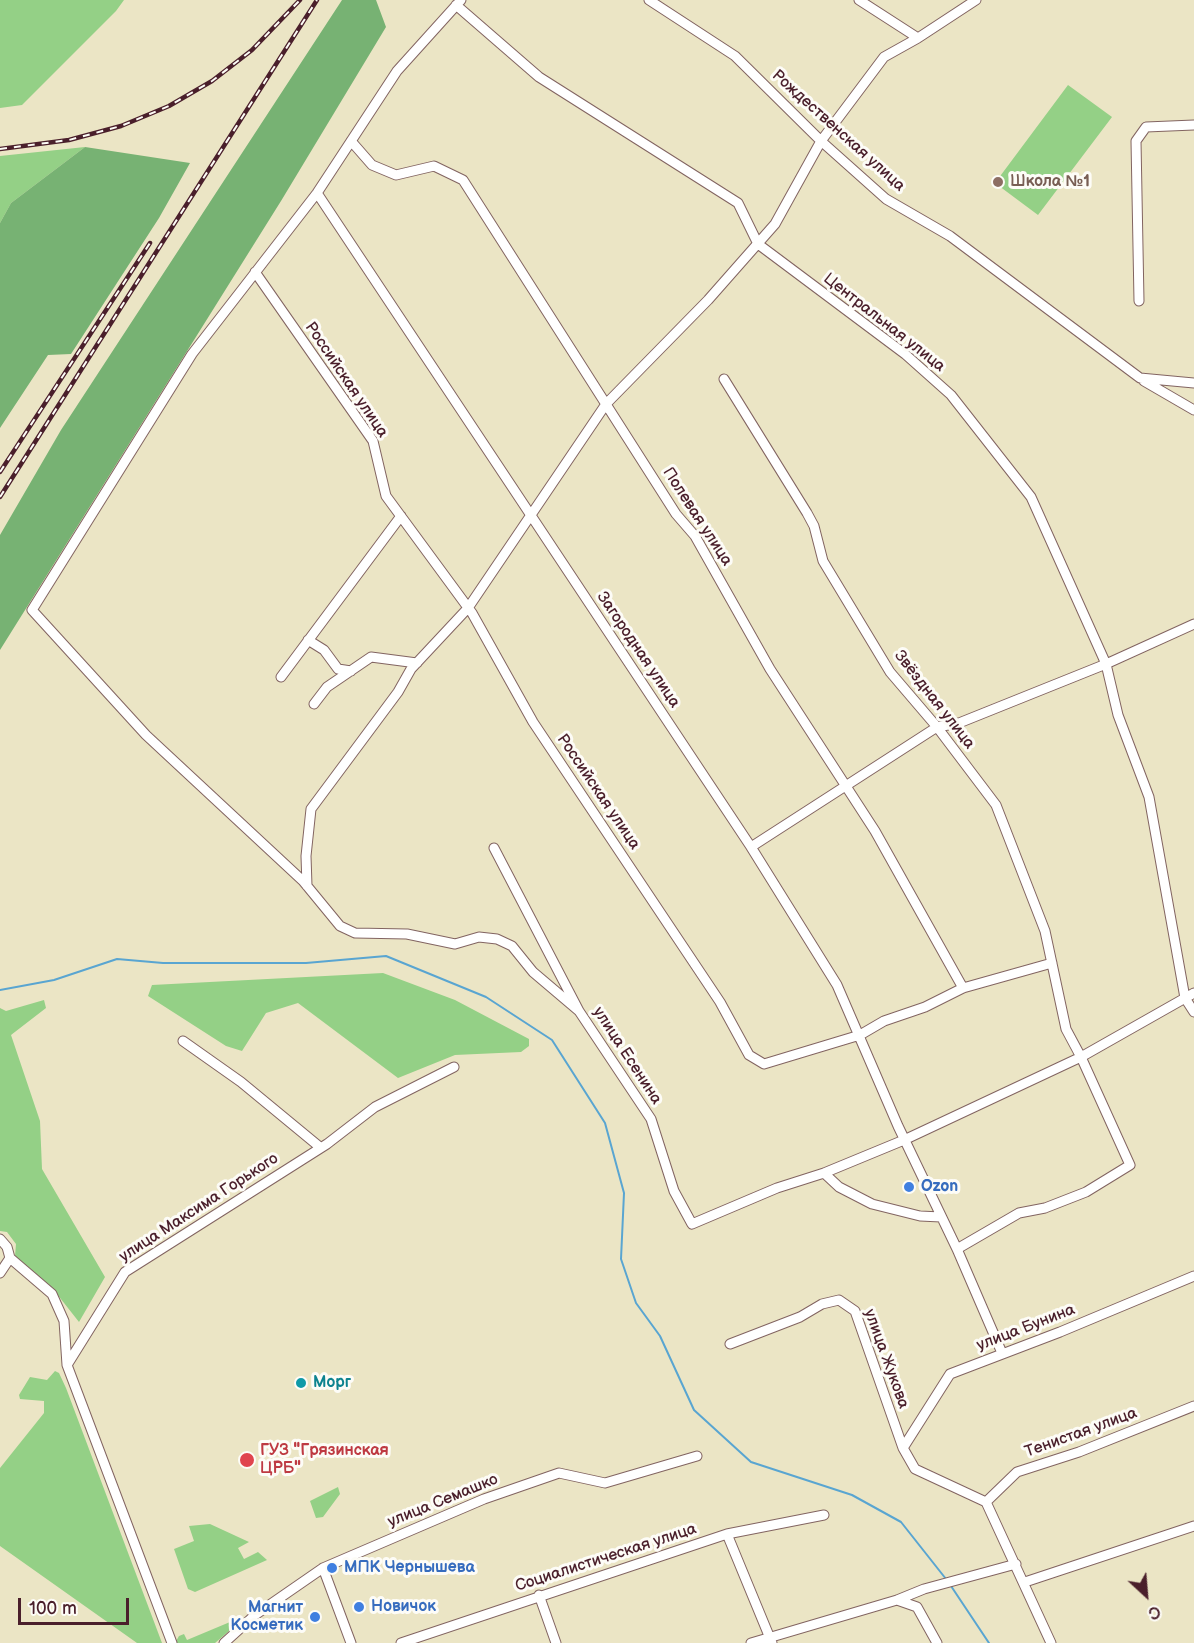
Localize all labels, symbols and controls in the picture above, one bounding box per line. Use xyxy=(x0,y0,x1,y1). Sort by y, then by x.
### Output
street label: Рождественская улица xyxy=(767,66,909,196)
place label: Школа №1 xyxy=(1010,172,1090,192)
marker: Школа №1 xyxy=(991,175,1005,189)
street label: Центральная улица xyxy=(819,270,949,376)
street label: Российская улица xyxy=(300,319,392,441)
street label: Полевая улица xyxy=(658,464,736,570)
street label: Загородная улица xyxy=(592,588,684,712)
street label: Звёздная улица xyxy=(890,647,978,753)
street label: Российская улица xyxy=(552,731,644,853)
street label: улица Есенина xyxy=(588,1004,666,1108)
street label: улица Максима Горького xyxy=(116,1149,282,1267)
place label: Ozon xyxy=(921,1177,958,1197)
marker: Ozon xyxy=(902,1180,916,1194)
street label: улица Бунина xyxy=(974,1300,1078,1356)
street label: улица Жукова xyxy=(859,1307,913,1411)
place label: Морг xyxy=(313,1373,351,1393)
marker: Морг xyxy=(294,1376,308,1390)
street label: Тенистая улица xyxy=(1022,1404,1140,1462)
place label: ГУЗ "Грязинская ЦРБ" xyxy=(260,1441,389,1479)
marker: ГУЗ "Грязинская ЦРБ" xyxy=(238,1451,256,1469)
street label: улица Семашко xyxy=(385,1470,501,1532)
street label: Социалистическая улица xyxy=(513,1520,699,1596)
place label: МПК Чернышева xyxy=(344,1558,475,1578)
marker: МПК Чернышева xyxy=(325,1561,339,1575)
north arrow xyxy=(1116,1565,1176,1625)
scale bar xyxy=(21,1586,132,1624)
place label: Новичок xyxy=(371,1597,436,1617)
text: 100 m xyxy=(29,1598,77,1619)
place label: Магнит Косметик xyxy=(231,1598,303,1636)
marker: Новичок xyxy=(352,1600,366,1614)
text: С xyxy=(1145,1601,1163,1623)
marker: Магнит Косметик xyxy=(308,1610,322,1624)

